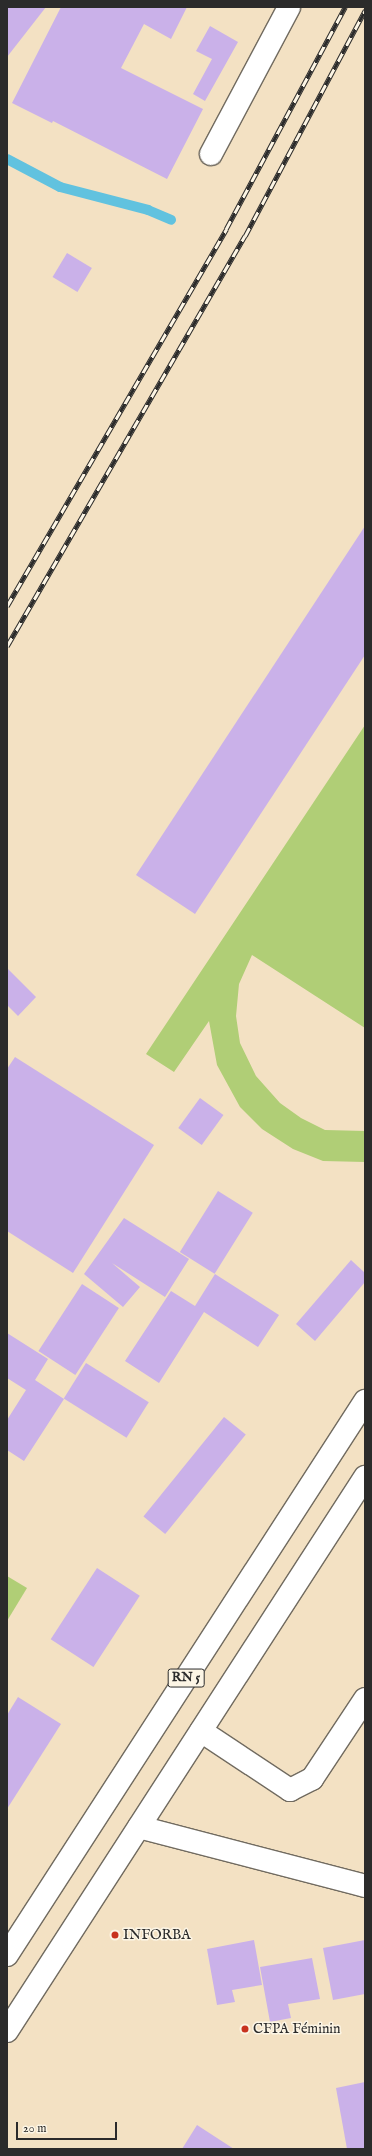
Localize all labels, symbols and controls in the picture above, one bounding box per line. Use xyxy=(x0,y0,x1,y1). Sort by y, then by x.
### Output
road number: RN 5 xyxy=(167,1667,205,1689)
place label: INFORBA xyxy=(123,1927,191,1943)
marker: INFORBA xyxy=(110,1930,120,1940)
place label: CFPA Féminin xyxy=(253,2021,341,2037)
marker: CFPA Féminin xyxy=(240,2024,250,2034)
scale bar xyxy=(18,2114,119,2140)
text: 20 m xyxy=(23,2121,46,2136)

